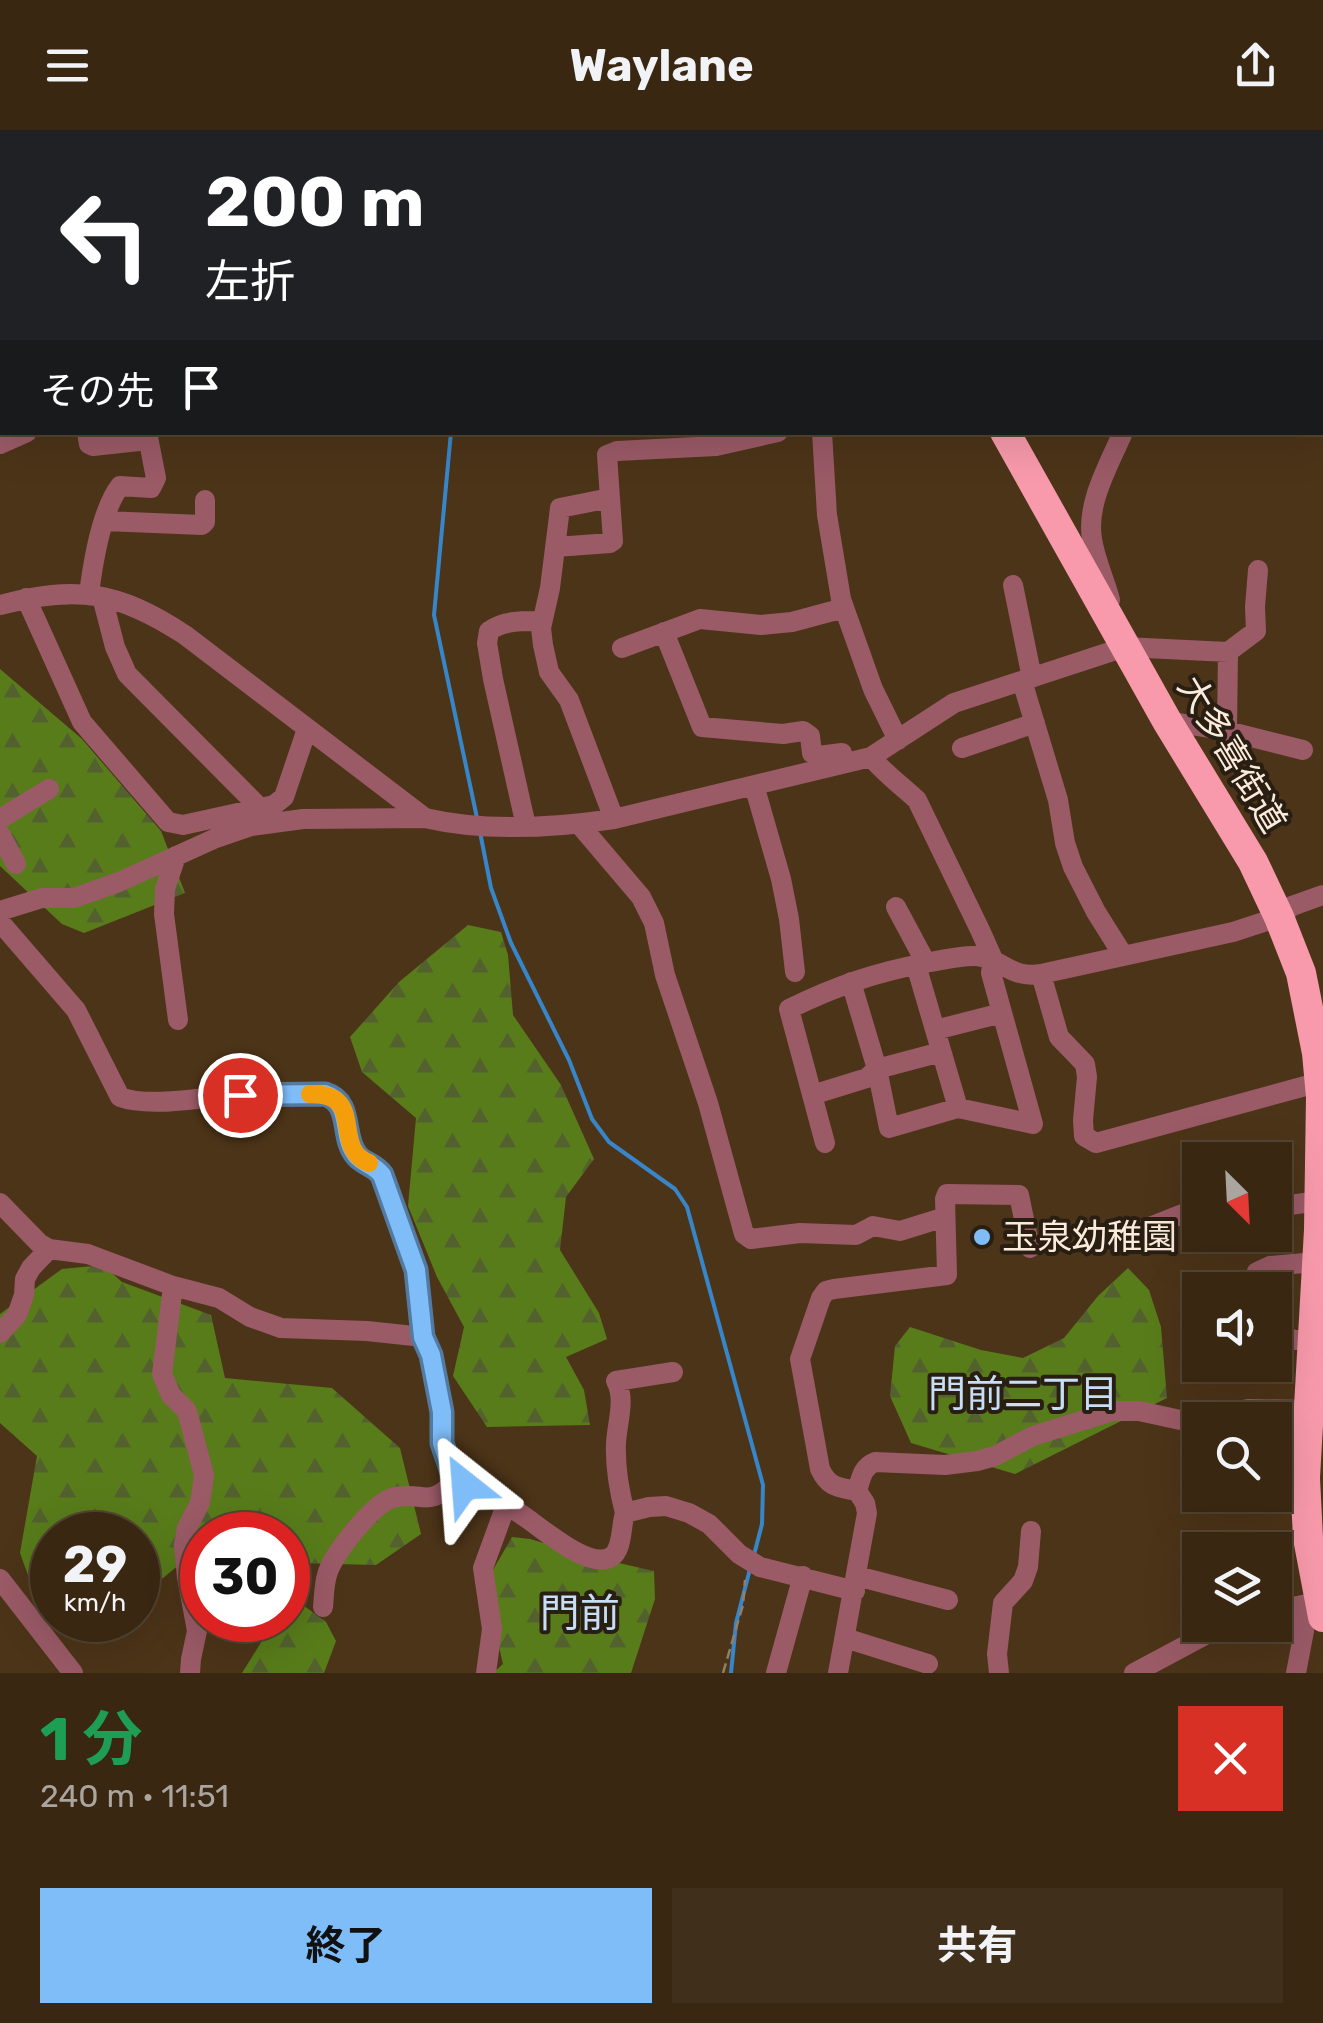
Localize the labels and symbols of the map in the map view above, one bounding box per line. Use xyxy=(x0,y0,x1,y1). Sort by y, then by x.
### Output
street label: 大多喜街道 xyxy=(1169,668,1295,840)
pin xyxy=(198,1053,283,1138)
north arrow xyxy=(1182,1142,1292,1252)
place label: 玉泉幼稚園 xyxy=(1002,1216,1177,1258)
marker: 玉泉幼稚園 xyxy=(971,1226,993,1248)
district label: 門前二丁目 xyxy=(928,1371,1118,1417)
position arrow xyxy=(413,1433,517,1537)
speed limit sign: 30 xyxy=(180,1512,310,1642)
district label: 門前 xyxy=(540,1590,620,1637)

